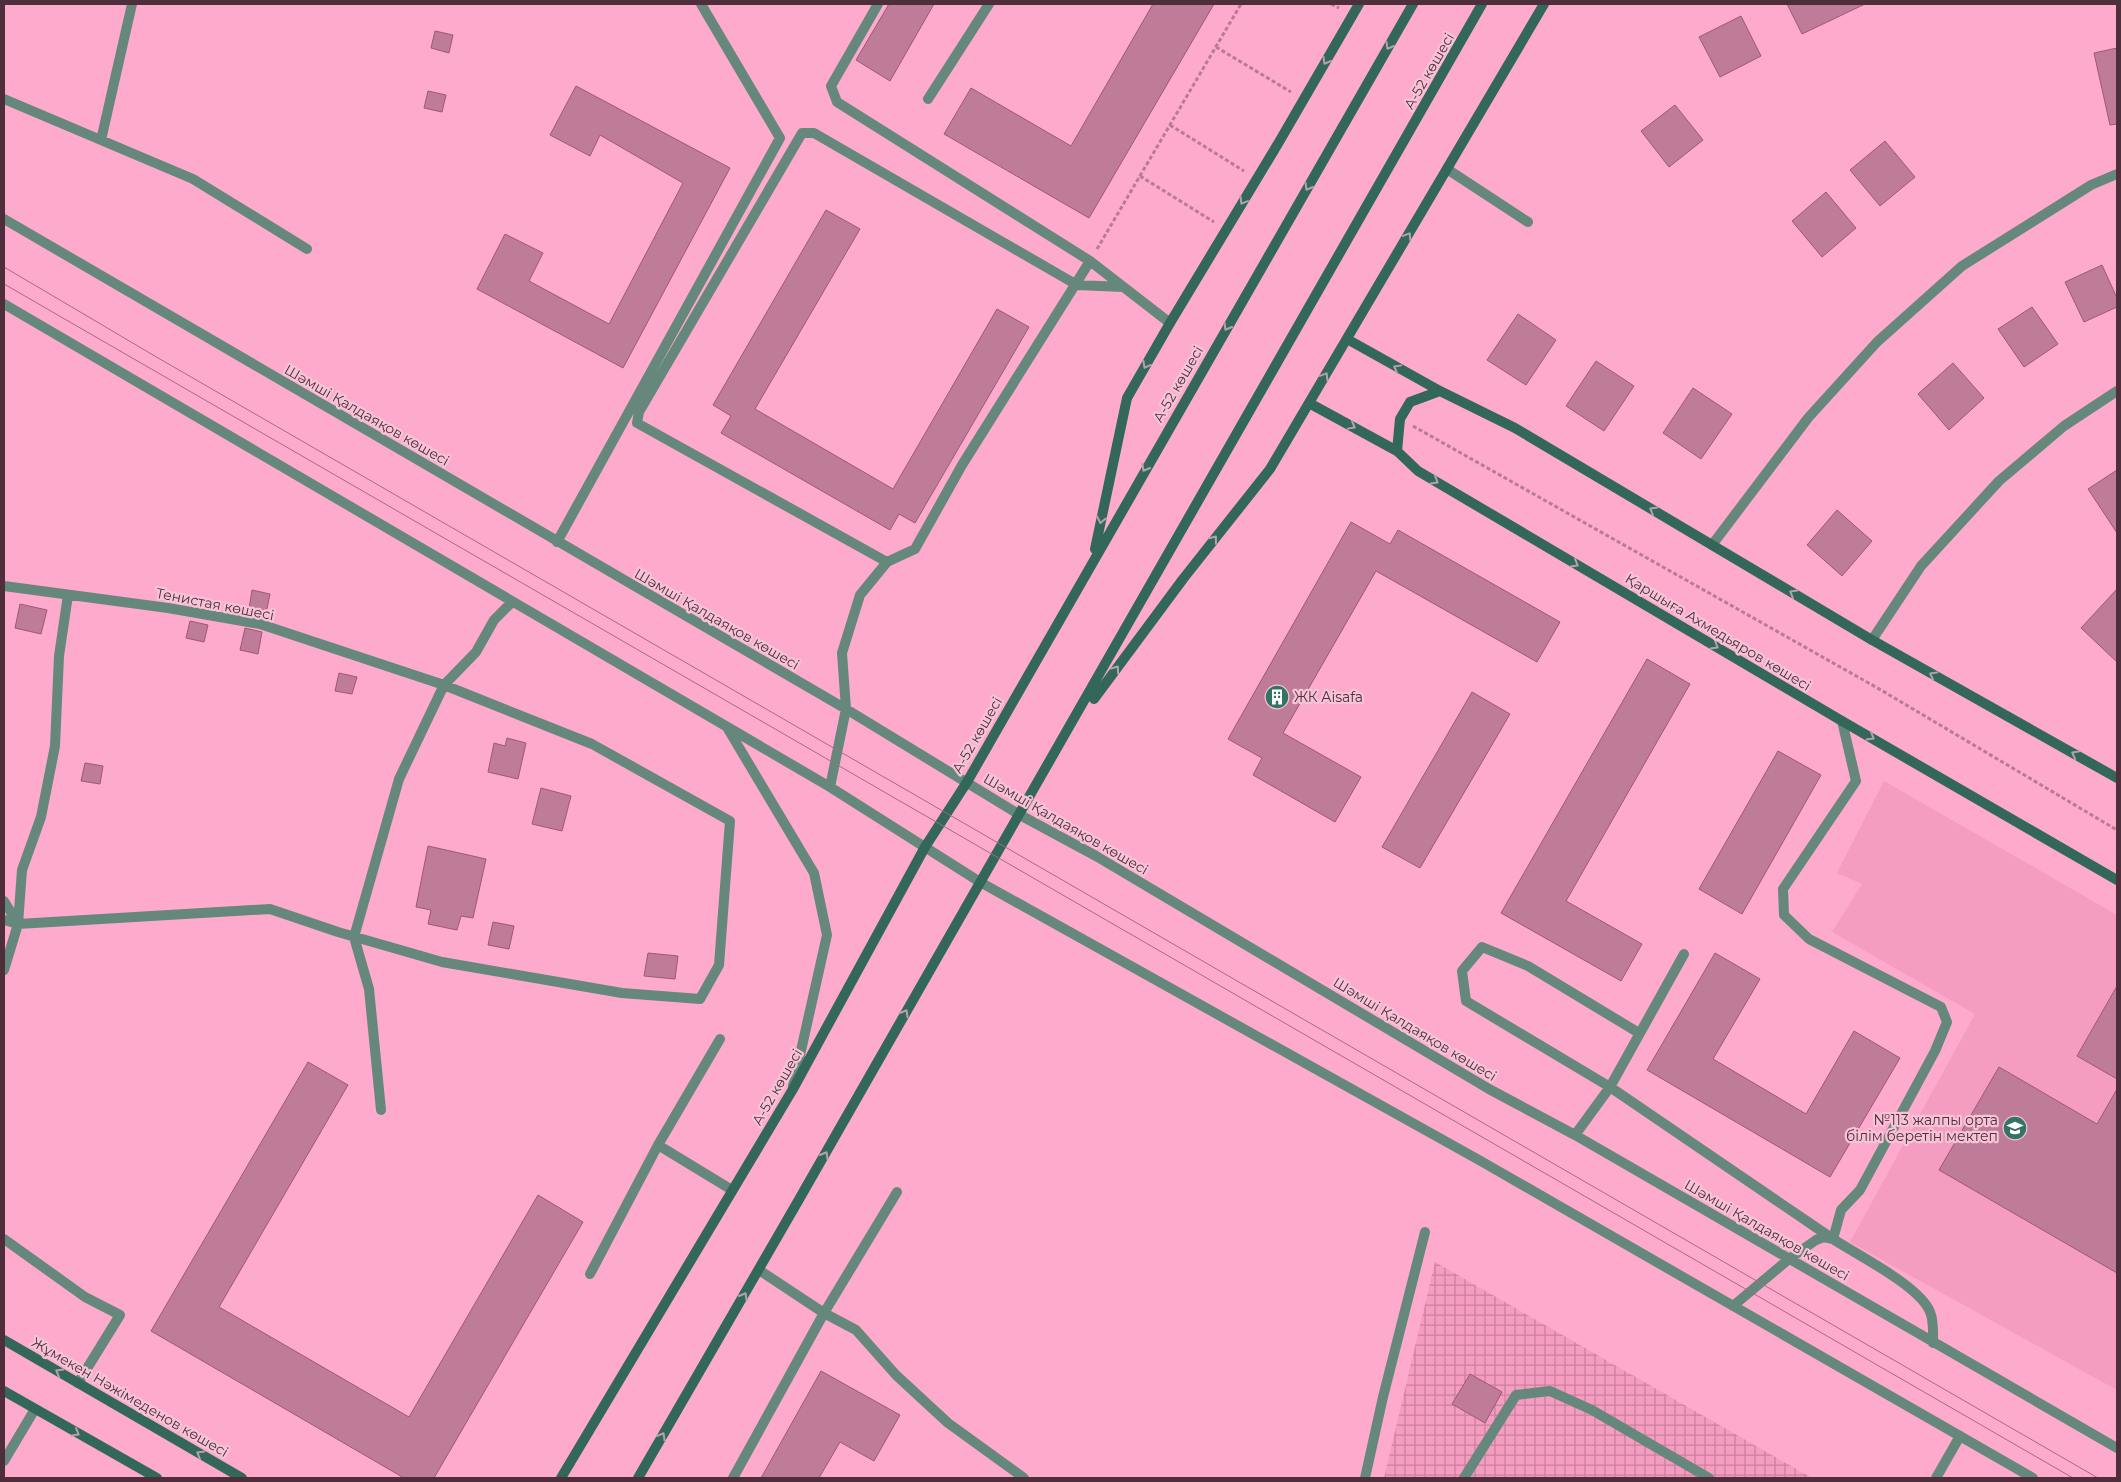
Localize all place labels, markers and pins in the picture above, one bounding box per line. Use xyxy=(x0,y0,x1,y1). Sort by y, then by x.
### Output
building icon: ЖК Aisafa xyxy=(1264,684,1290,710)
place label: ЖК Aisafa xyxy=(1294,688,1363,706)
place label: №113 жалпы орта білім беретін мектеп xyxy=(1846,1111,1998,1145)
school or university icon: №113 жалпы орта білім беретін мектеп xyxy=(2002,1115,2028,1141)

